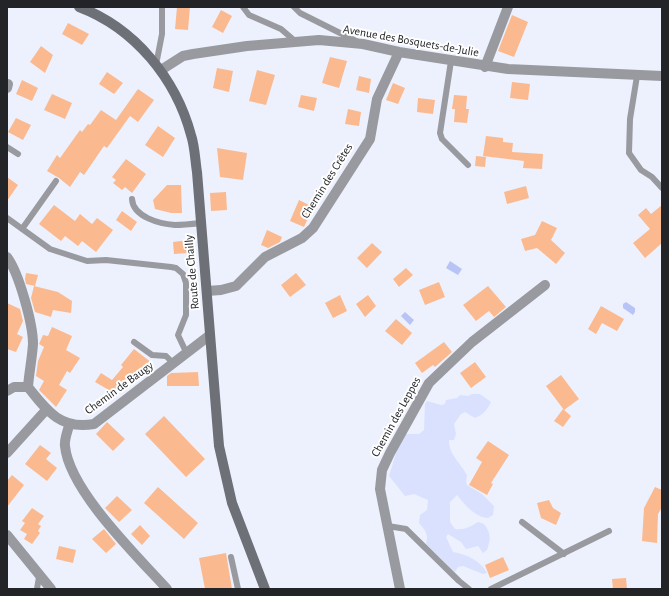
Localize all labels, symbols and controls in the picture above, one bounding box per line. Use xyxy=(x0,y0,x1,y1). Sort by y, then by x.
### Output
street label: Avenue des Bosquets-de-Julie xyxy=(342,22,480,60)
street label: Chemin des Crêtes xyxy=(298,141,356,221)
street label: Route de Chailly xyxy=(182,234,202,310)
street label: Chemin de Baugy xyxy=(82,358,156,418)
street label: Chemin des Leppes xyxy=(368,374,424,460)

